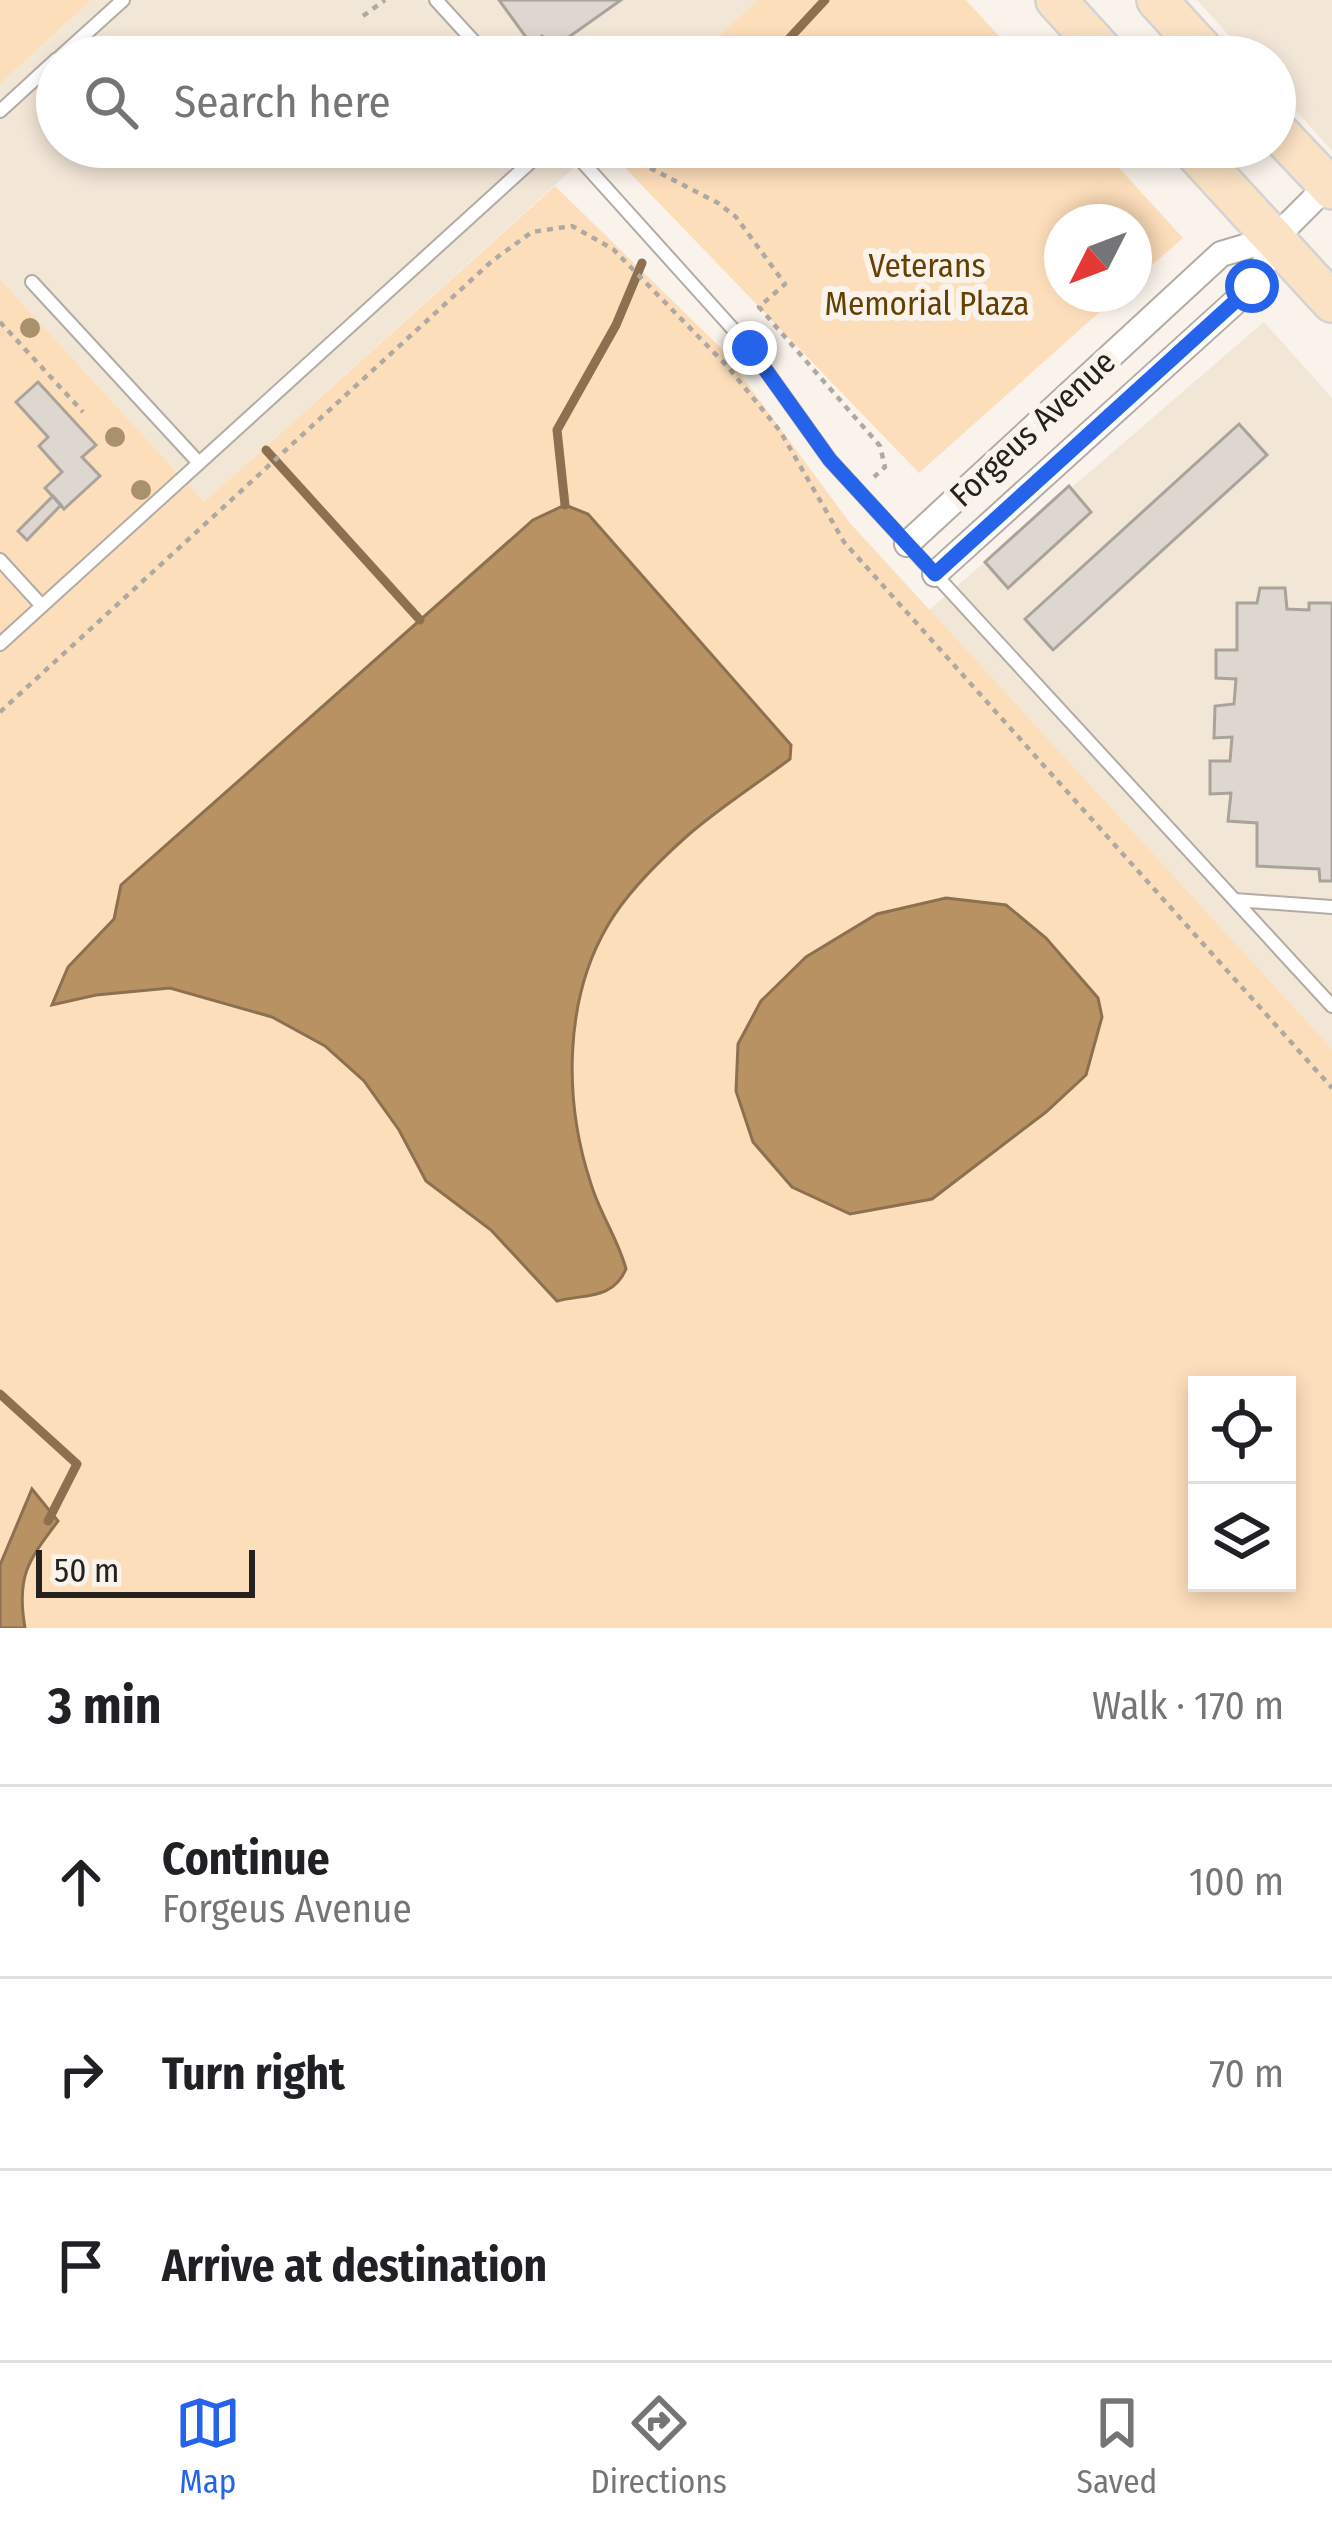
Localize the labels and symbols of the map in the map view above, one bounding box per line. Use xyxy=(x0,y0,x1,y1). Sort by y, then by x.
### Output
north arrow xyxy=(1044,204,1152,312)
park label: Veterans Memorial Plaza xyxy=(824,246,1030,324)
route start xyxy=(1225,259,1279,313)
route end xyxy=(723,321,777,375)
street label: Forgeus Avenue xyxy=(942,342,1124,515)
scale bar xyxy=(36,1544,255,1597)

